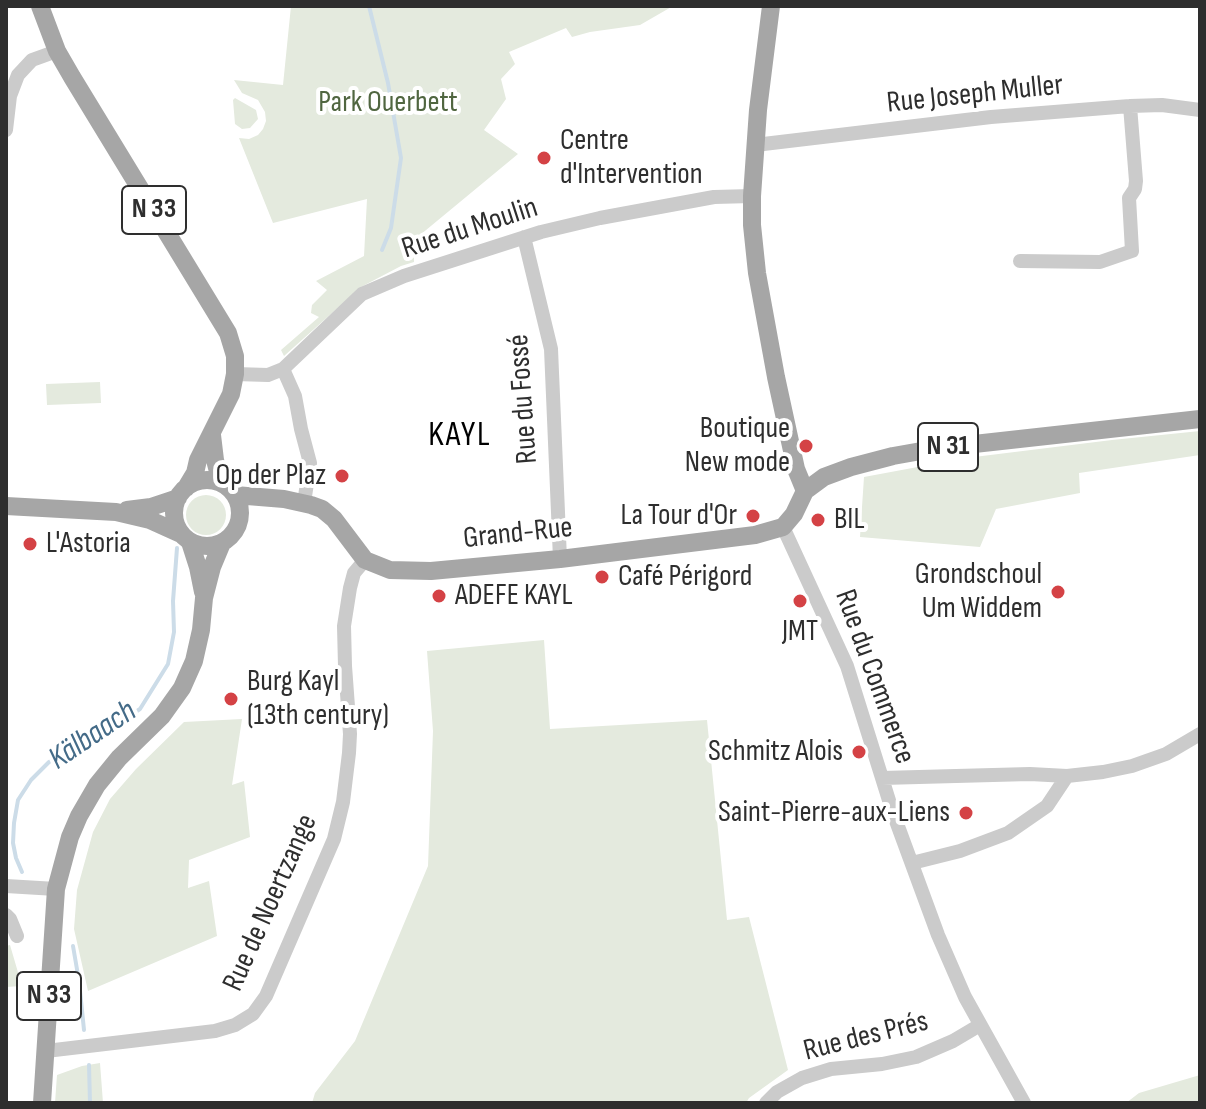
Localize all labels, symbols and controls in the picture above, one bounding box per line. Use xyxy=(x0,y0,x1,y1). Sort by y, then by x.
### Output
street label: Rue Joseph Muller xyxy=(885,68,1065,122)
park label: Park Ouerbett xyxy=(318,85,458,121)
place label: Centre d'Intervention xyxy=(560,123,703,194)
marker: Centre d'Intervention xyxy=(535,149,553,167)
road number: N 33 xyxy=(122,186,186,234)
street label: Rue du Moulin xyxy=(398,190,542,268)
street label: Rue du Fossé xyxy=(502,333,546,465)
place label: Boutique New mode xyxy=(685,411,790,482)
district label: KAYL xyxy=(428,416,492,456)
road number: N 31 xyxy=(918,423,978,471)
marker: Boutique New mode xyxy=(797,437,815,455)
place label: Op der Plaz xyxy=(216,458,326,494)
marker: Op der Plaz xyxy=(333,467,351,485)
place label: La Tour d'Or xyxy=(620,498,737,534)
place label: BIL xyxy=(834,502,865,538)
marker: La Tour d'Or xyxy=(744,507,762,525)
street label: Grand-Rue xyxy=(462,510,574,558)
marker: BIL xyxy=(809,511,827,529)
place label: L'Astoria xyxy=(46,526,131,562)
marker: L'Astoria xyxy=(21,535,39,553)
place label: Grondschoul Um Widdem xyxy=(915,557,1042,628)
place label: Café Périgord xyxy=(618,559,752,595)
marker: Café Périgord xyxy=(593,568,611,586)
place label: ADEFE KAYL xyxy=(455,578,573,614)
marker: Grondschoul Um Widdem xyxy=(1049,583,1067,601)
street label: Rue du Commerce xyxy=(826,585,922,769)
marker: ADEFE KAYL xyxy=(430,587,448,605)
marker: JMT xyxy=(791,592,809,610)
place label: JMT xyxy=(782,614,818,650)
place label: Burg Kayl (13th century) xyxy=(247,664,389,734)
marker: Burg Kayl (13th century) xyxy=(222,690,240,708)
water label: Kälbaach xyxy=(42,693,144,779)
place label: Schmitz Alois xyxy=(708,734,843,770)
marker: Schmitz Alois xyxy=(850,743,868,761)
place label: Saint-Pierre-aux-Liens xyxy=(718,795,950,831)
marker: Saint-Pierre-aux-Liens xyxy=(957,804,975,822)
street label: Rue de Noertzange xyxy=(216,809,326,997)
road number: N 33 xyxy=(17,972,81,1020)
street label: Rue des Prés xyxy=(800,1004,932,1070)

